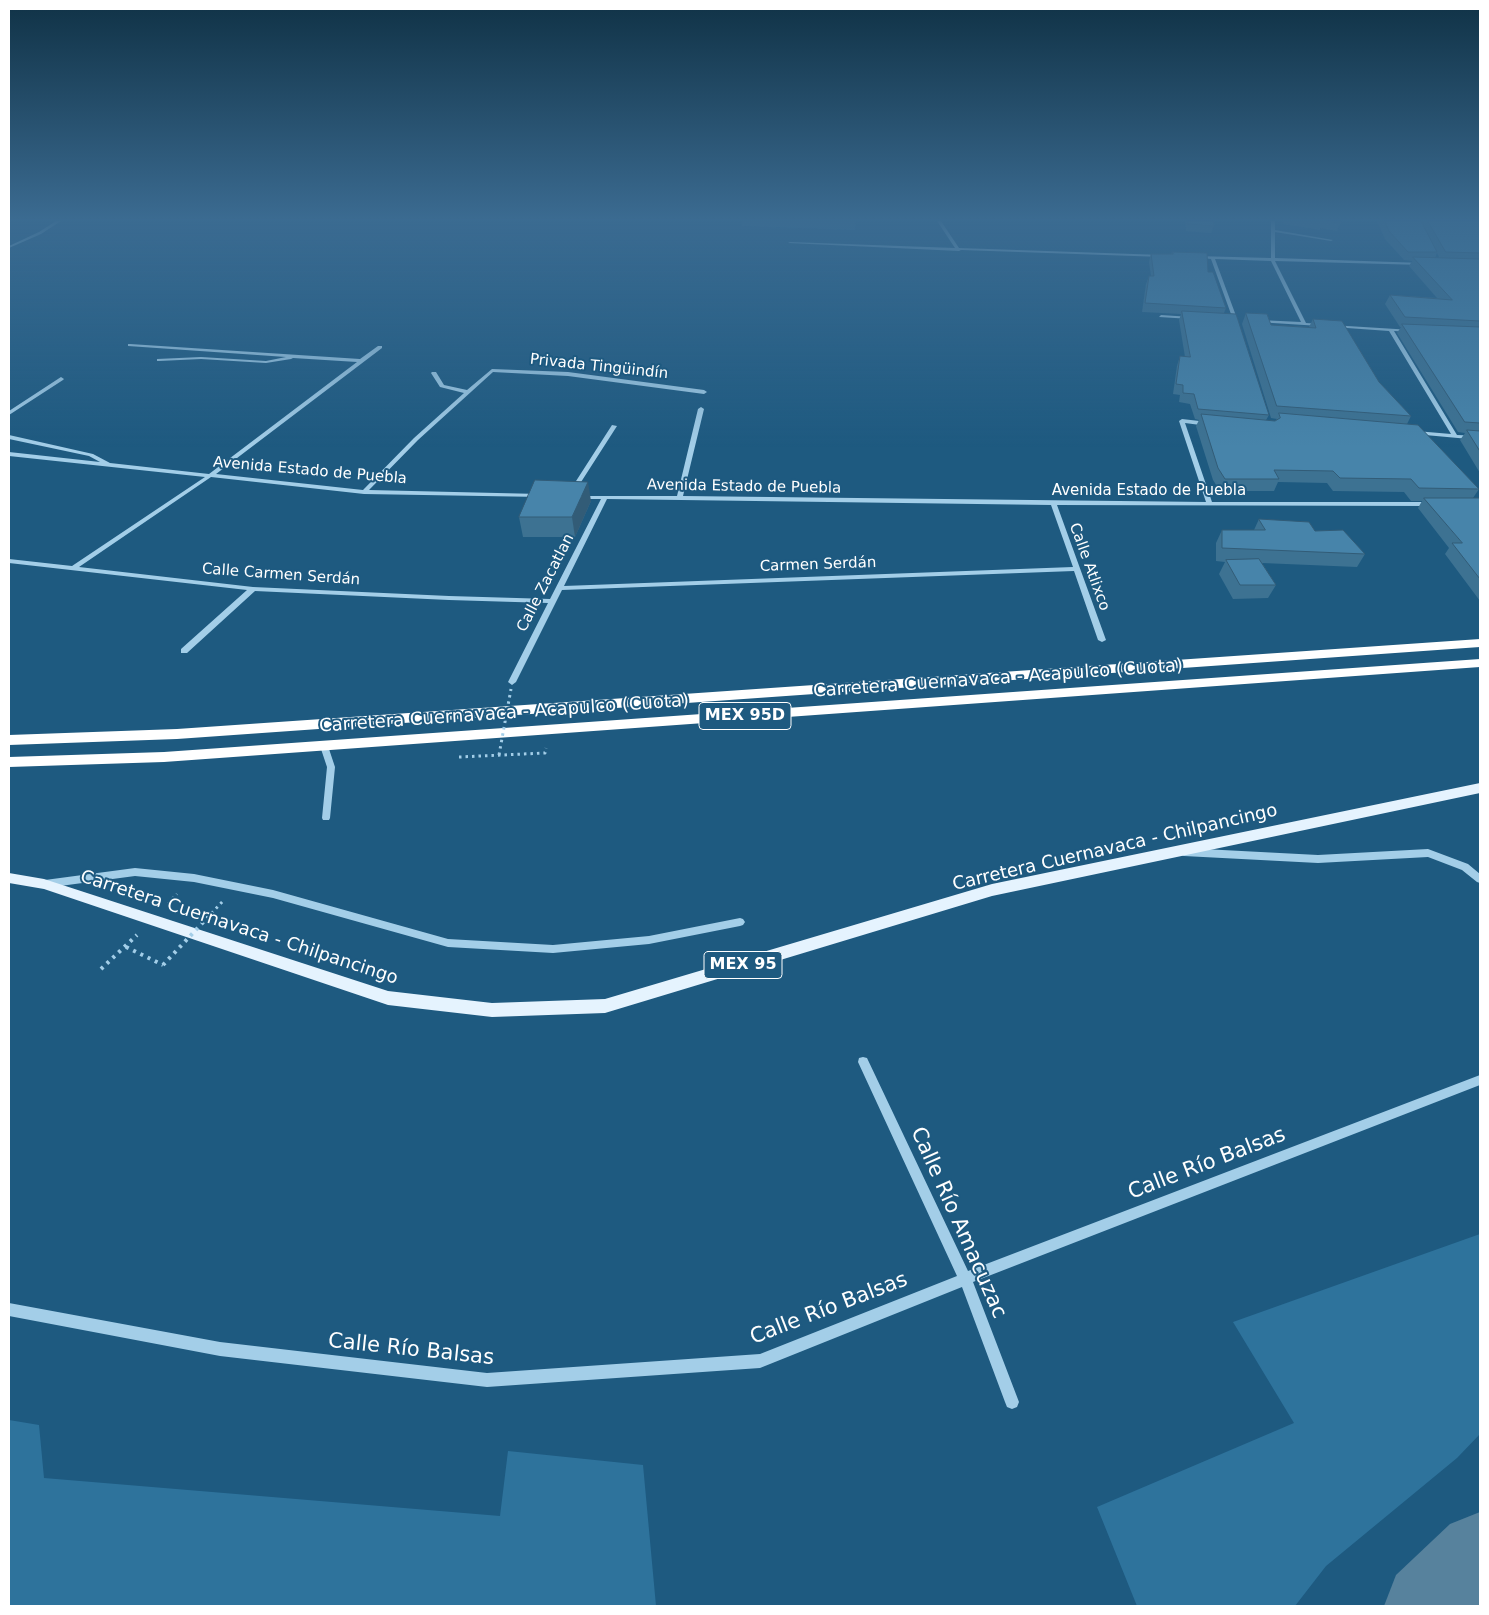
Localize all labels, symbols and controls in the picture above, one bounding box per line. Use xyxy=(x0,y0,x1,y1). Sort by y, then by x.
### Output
street label: Privada Tingüindín xyxy=(529,351,669,383)
street label: Avenida Estado de Puebla xyxy=(212,454,408,488)
street label: Avenida Estado de Puebla xyxy=(647,476,841,498)
street label: Avenida Estado de Puebla xyxy=(1052,482,1246,500)
street label: Calle Atlixco xyxy=(1065,521,1113,613)
street label: Calle Zacatlan xyxy=(514,531,578,635)
street label: Carmen Serdán xyxy=(759,554,877,576)
street label: Calle Carmen Serdán xyxy=(201,560,361,590)
street label: Carretera Cuernavaca - Acapulco (Cuota) xyxy=(812,655,1184,703)
street label: Carretera Cuernavaca - Acapulco (Cuota) xyxy=(318,690,690,738)
road number: MEX 95D xyxy=(699,702,791,729)
street label: Carretera Cuernavaca - Chilpancingo xyxy=(950,800,1280,896)
street label: Carretera Cuernavaca - Chilpancingo xyxy=(77,866,401,990)
road number: MEX 95 xyxy=(704,952,782,978)
street label: Calle Río Balsas xyxy=(1125,1122,1289,1206)
street label: Calle Río Amacuzac xyxy=(904,1123,1012,1323)
street label: Calle Río Balsas xyxy=(747,1267,911,1351)
street label: Calle Río Balsas xyxy=(327,1329,495,1371)

